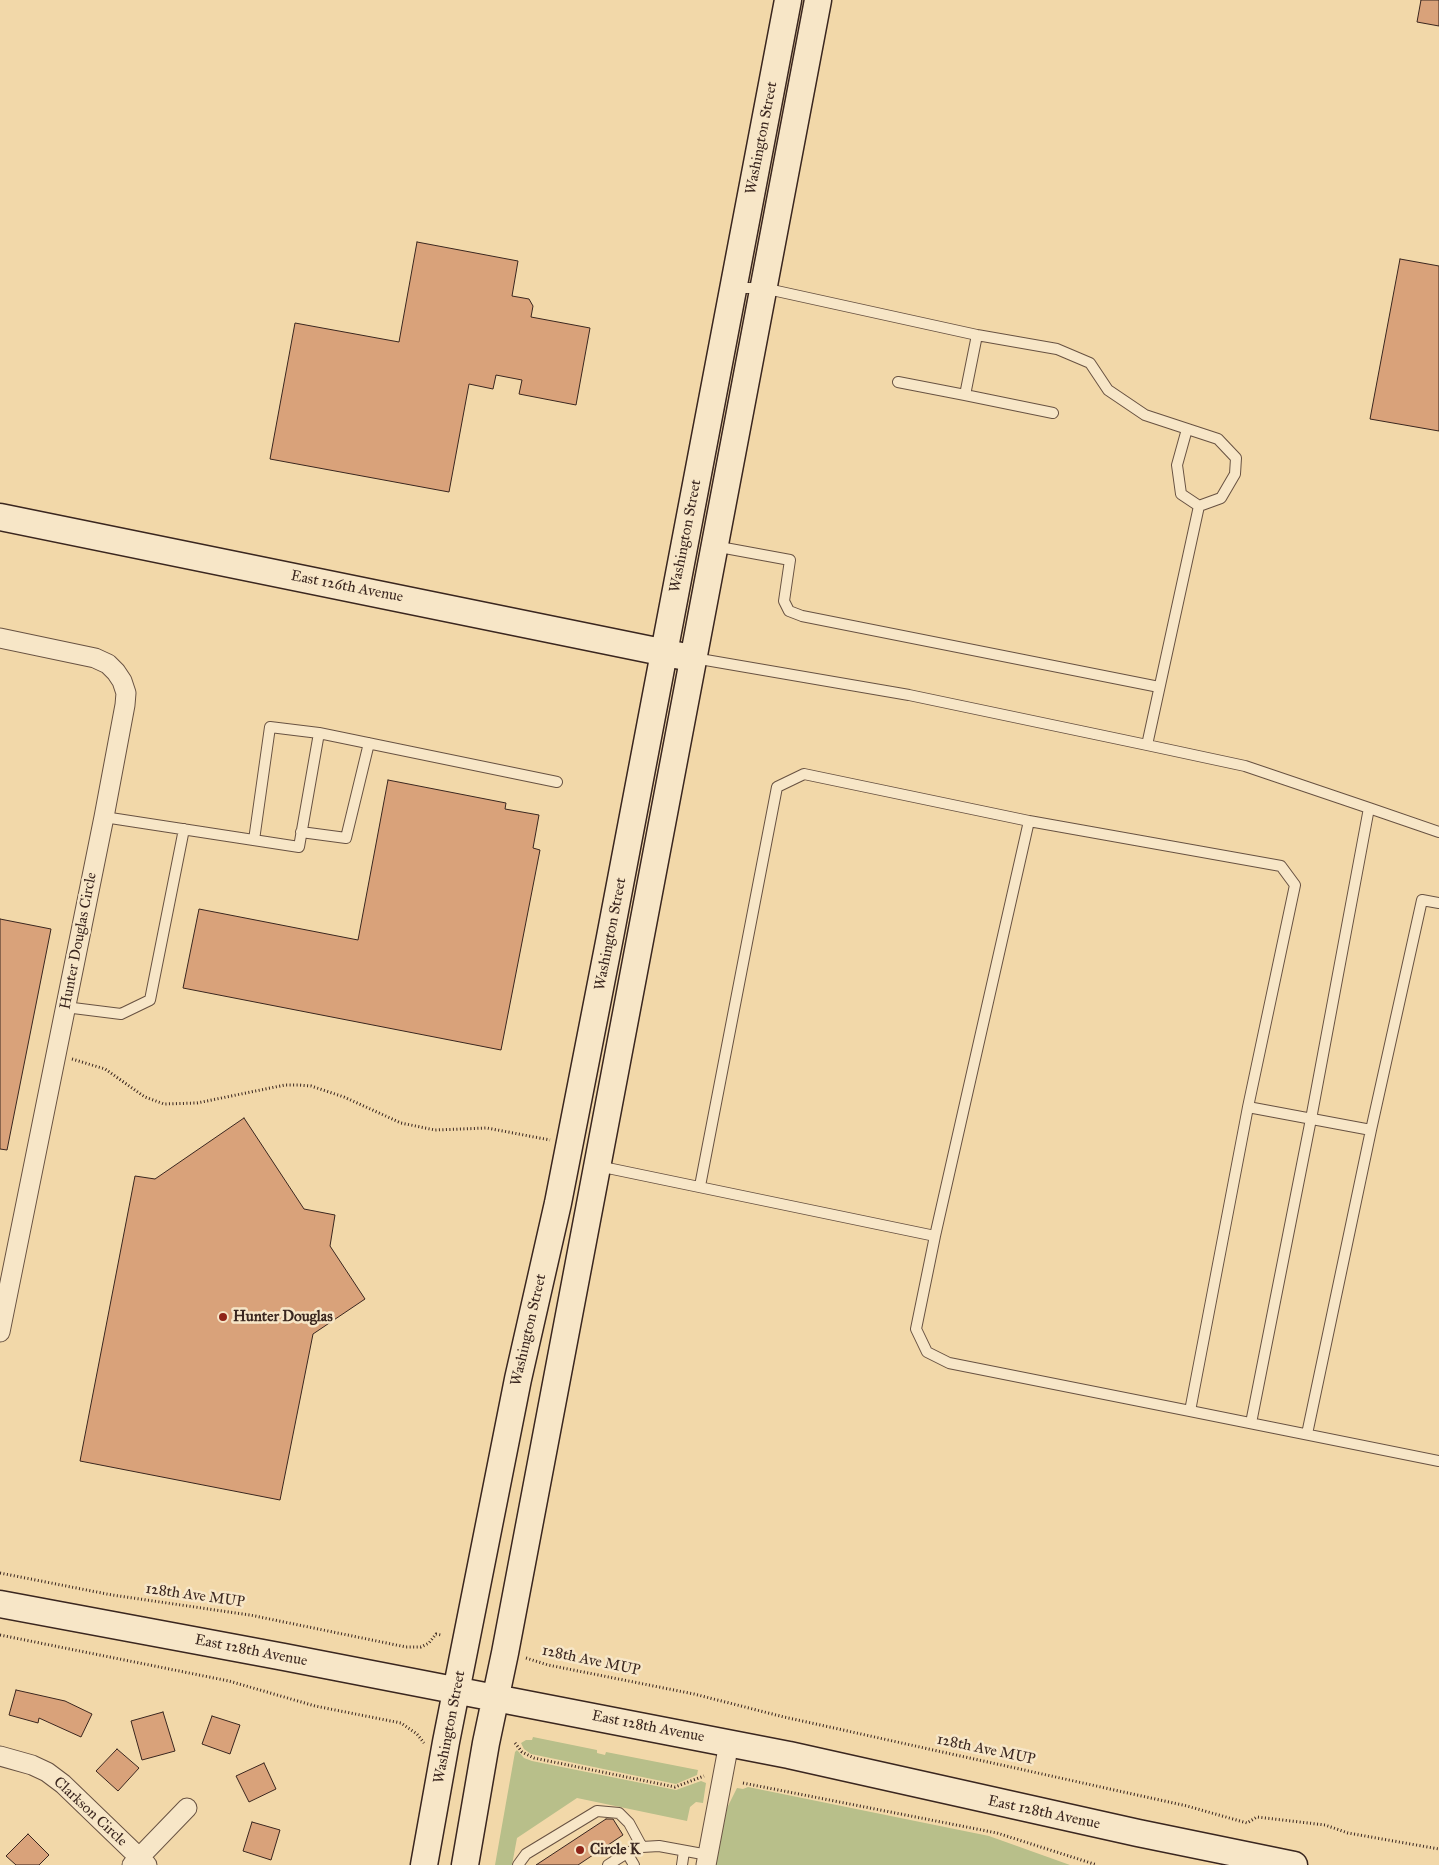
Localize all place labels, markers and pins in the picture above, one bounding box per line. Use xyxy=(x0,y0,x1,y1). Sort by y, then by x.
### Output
place label: Hunter Douglas xyxy=(233,1308,333,1326)
marker: Hunter Douglas xyxy=(217,1311,229,1323)
place label: Circle K xyxy=(590,1841,640,1859)
marker: Circle K xyxy=(574,1844,586,1856)

